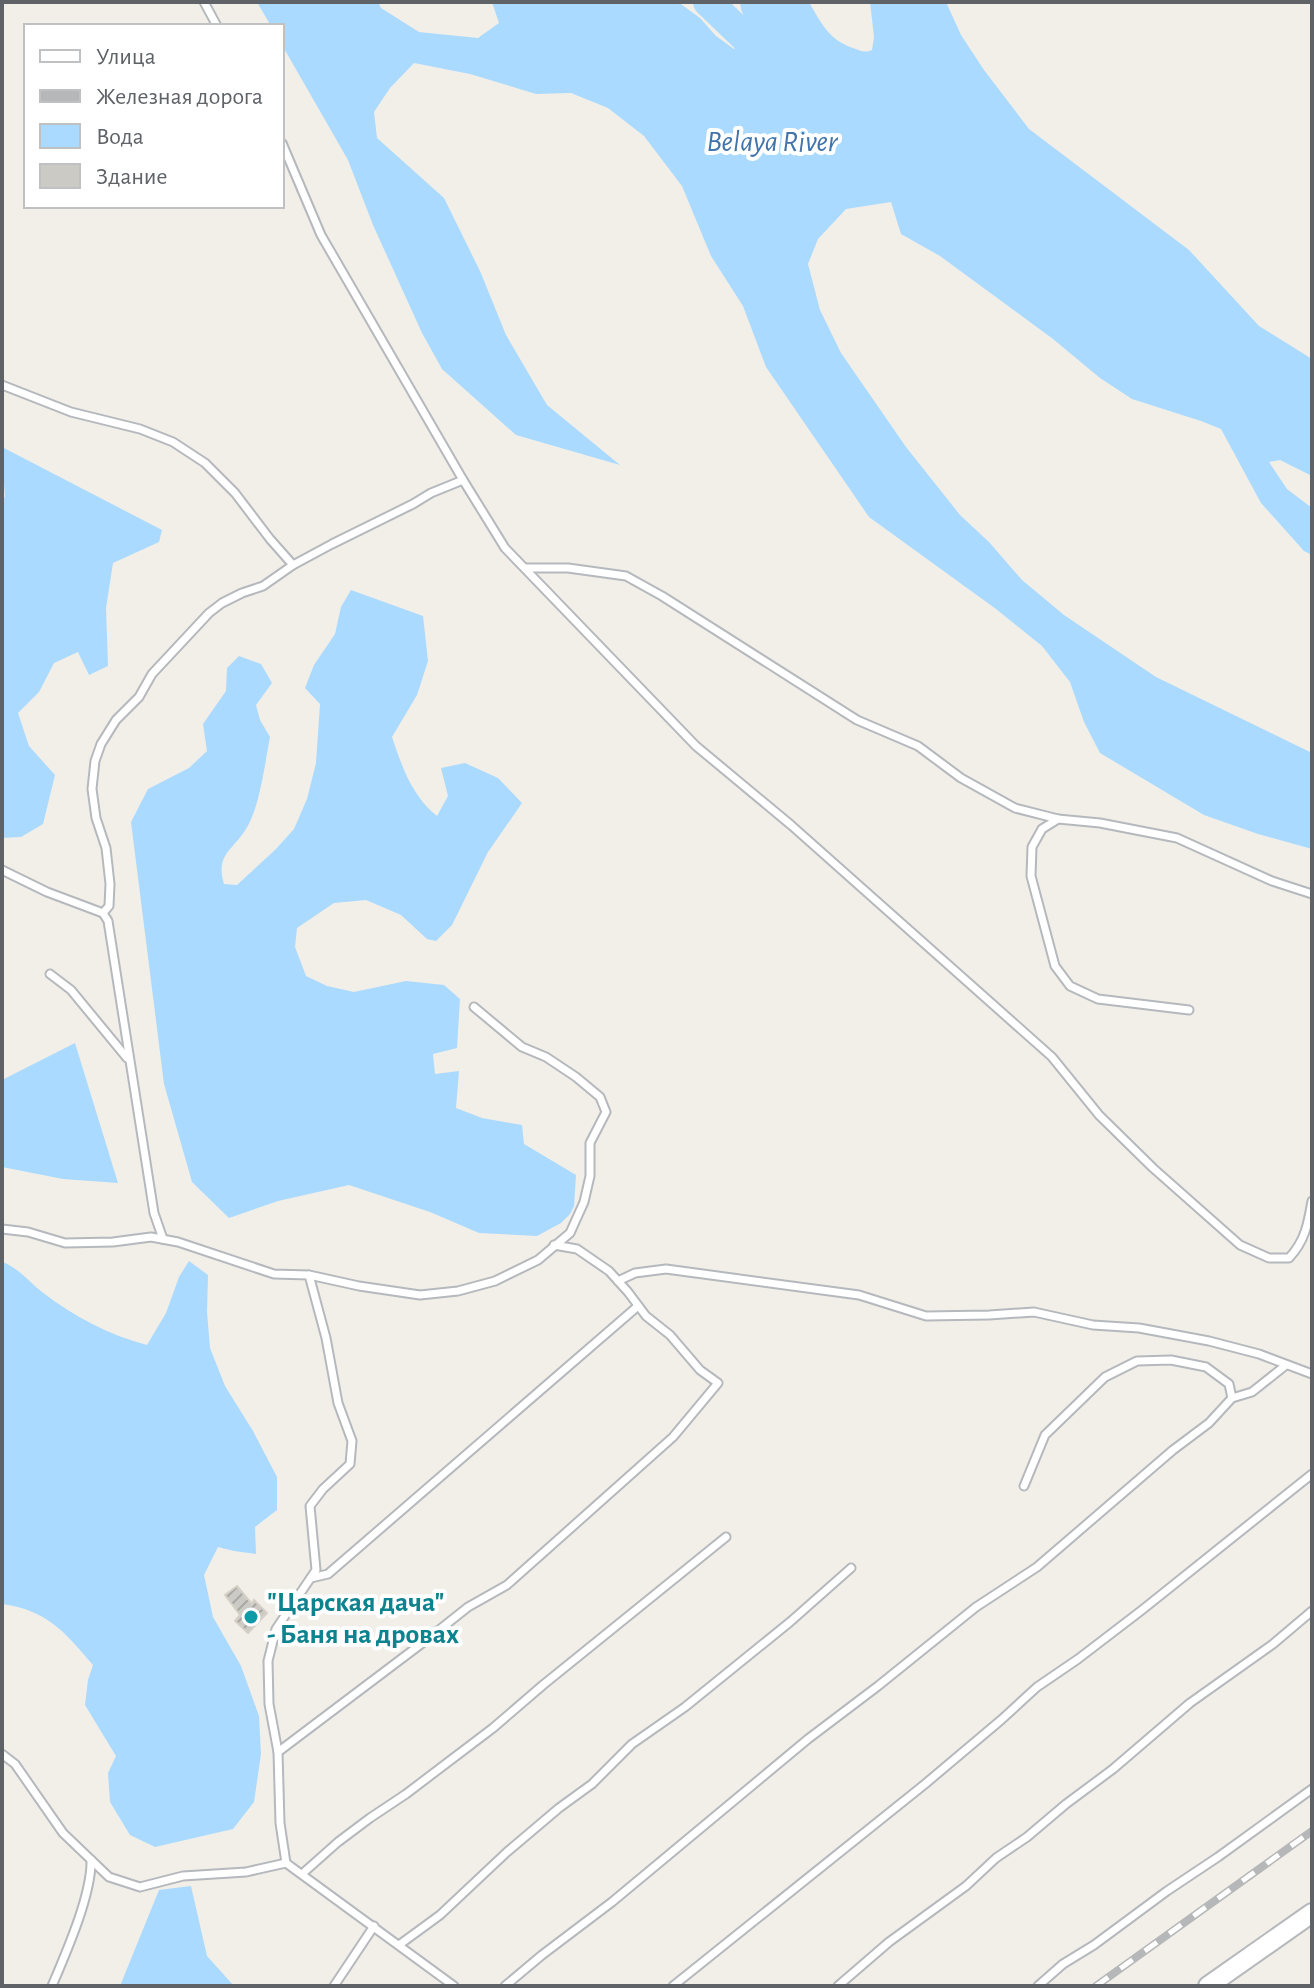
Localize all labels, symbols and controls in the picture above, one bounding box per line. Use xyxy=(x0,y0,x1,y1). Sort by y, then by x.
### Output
legend xyxy=(24,24,284,208)
text: Улица xyxy=(96,45,156,69)
text: Железная дорога xyxy=(96,85,263,109)
text: Вода xyxy=(96,125,144,149)
water label: Belaya River xyxy=(706,127,839,157)
text: Здание xyxy=(96,165,167,189)
place label: "Царская дача" - Баня на дровах xyxy=(267,1589,459,1649)
marker: "Царская дача" - Баня на дровах xyxy=(242,1608,260,1626)

